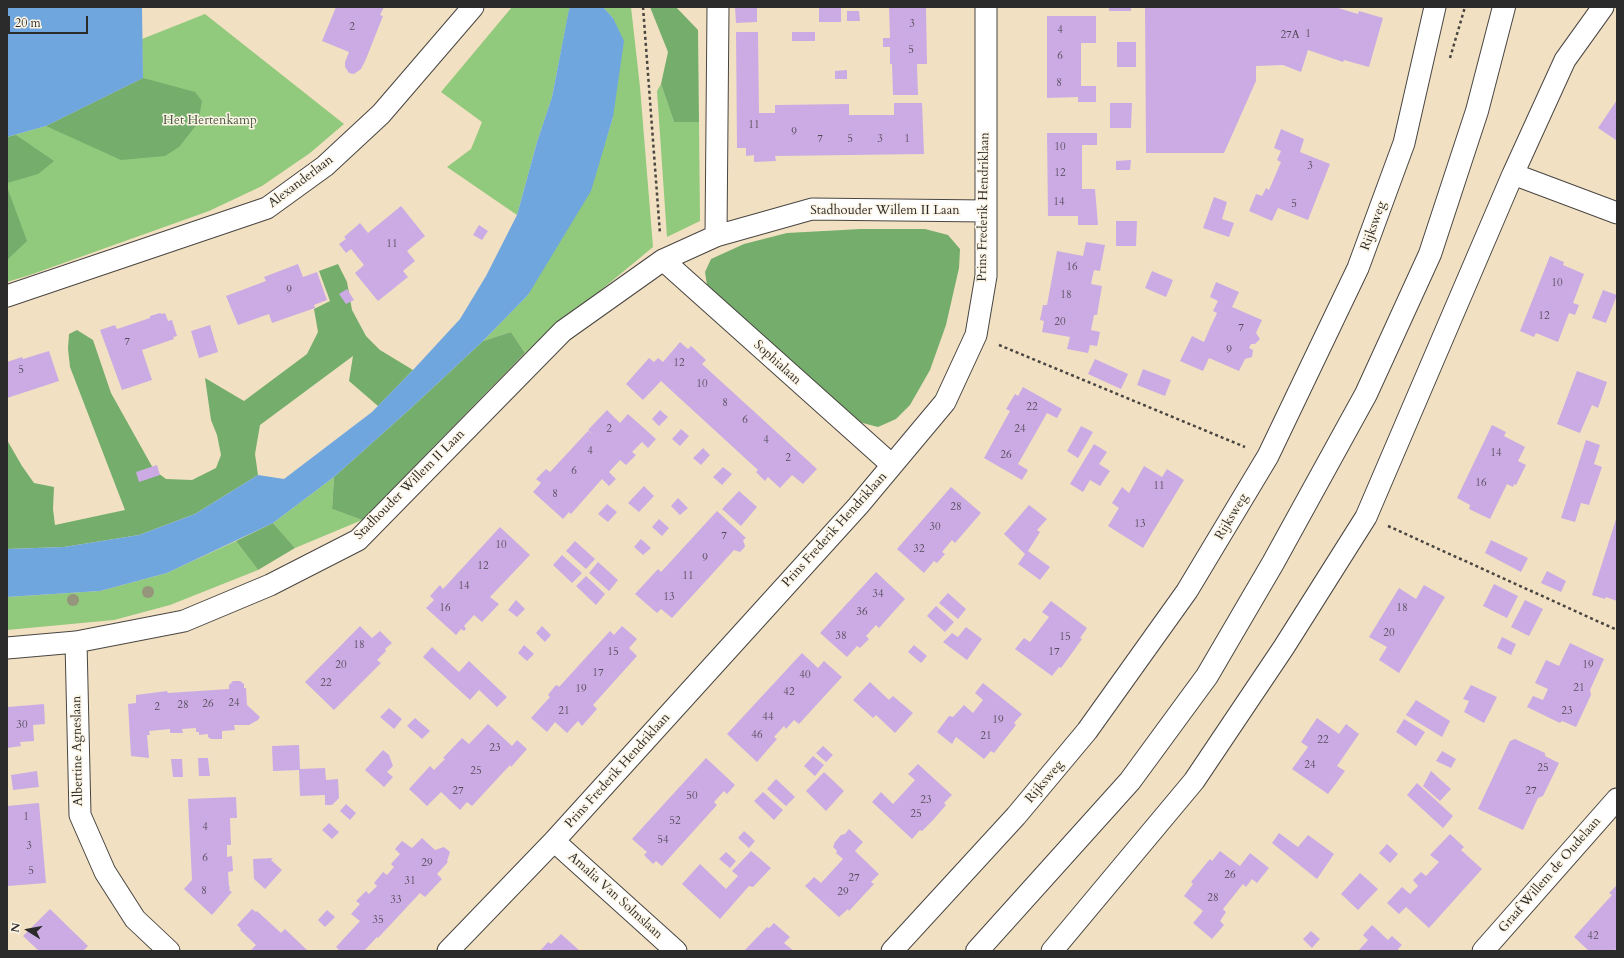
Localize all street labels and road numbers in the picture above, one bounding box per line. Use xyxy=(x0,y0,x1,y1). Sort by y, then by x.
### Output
street label: Prins Frederik Hendriklaan xyxy=(975,132,993,282)
street label: Alexanderlaan xyxy=(265,152,337,212)
street label: Rijksweg xyxy=(1358,199,1390,253)
street label: Stadhouder Willem II Laan xyxy=(810,203,960,219)
street label: Sophialaan xyxy=(750,338,804,388)
street label: Stadhouder Willem II Laan xyxy=(352,427,468,543)
street label: Prins Frederik Hendriklaan xyxy=(779,469,891,591)
street label: Rijksweg xyxy=(1212,491,1252,543)
street label: Albertine Agneslaan xyxy=(69,695,87,807)
street label: Prins Frederik Hendriklaan xyxy=(562,710,674,832)
street label: Rijksweg xyxy=(1023,757,1067,807)
street label: Graaf Willem de Oudelaan xyxy=(1496,814,1604,936)
street label: Amalia Van Solmslaan xyxy=(564,849,666,943)

